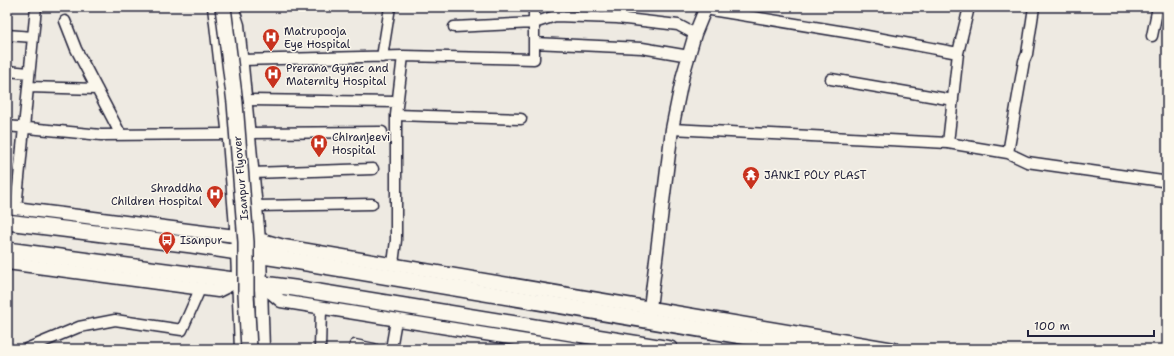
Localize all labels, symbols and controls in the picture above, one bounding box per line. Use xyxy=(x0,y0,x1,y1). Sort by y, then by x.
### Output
place label: Matrupooja Eye Hospital xyxy=(284,24,351,52)
hospital icon: Matrupooja Eye Hospital xyxy=(261,27,281,52)
place label: Prerana Gynec and Maternity Hospital xyxy=(286,61,389,89)
hospital icon: Prerana Gynec and Maternity Hospital xyxy=(263,64,283,89)
place label: Chiranjeevi Hospital xyxy=(332,130,390,158)
hospital icon: Chiranjeevi Hospital xyxy=(309,133,329,158)
street label: Isanpur Flyover xyxy=(230,135,252,221)
temple icon: JANKI POLY PLAST xyxy=(741,165,761,190)
place label: JANKI POLY PLAST xyxy=(764,168,867,183)
place label: Shraddha Children Hospital xyxy=(111,181,203,209)
hospital icon: Shraddha Children Hospital xyxy=(205,184,225,209)
bus stop icon: Isanpur xyxy=(157,230,177,255)
place label: Isanpur xyxy=(180,233,222,248)
scale bar xyxy=(1028,312,1154,338)
text: 100 m xyxy=(1034,318,1070,334)

